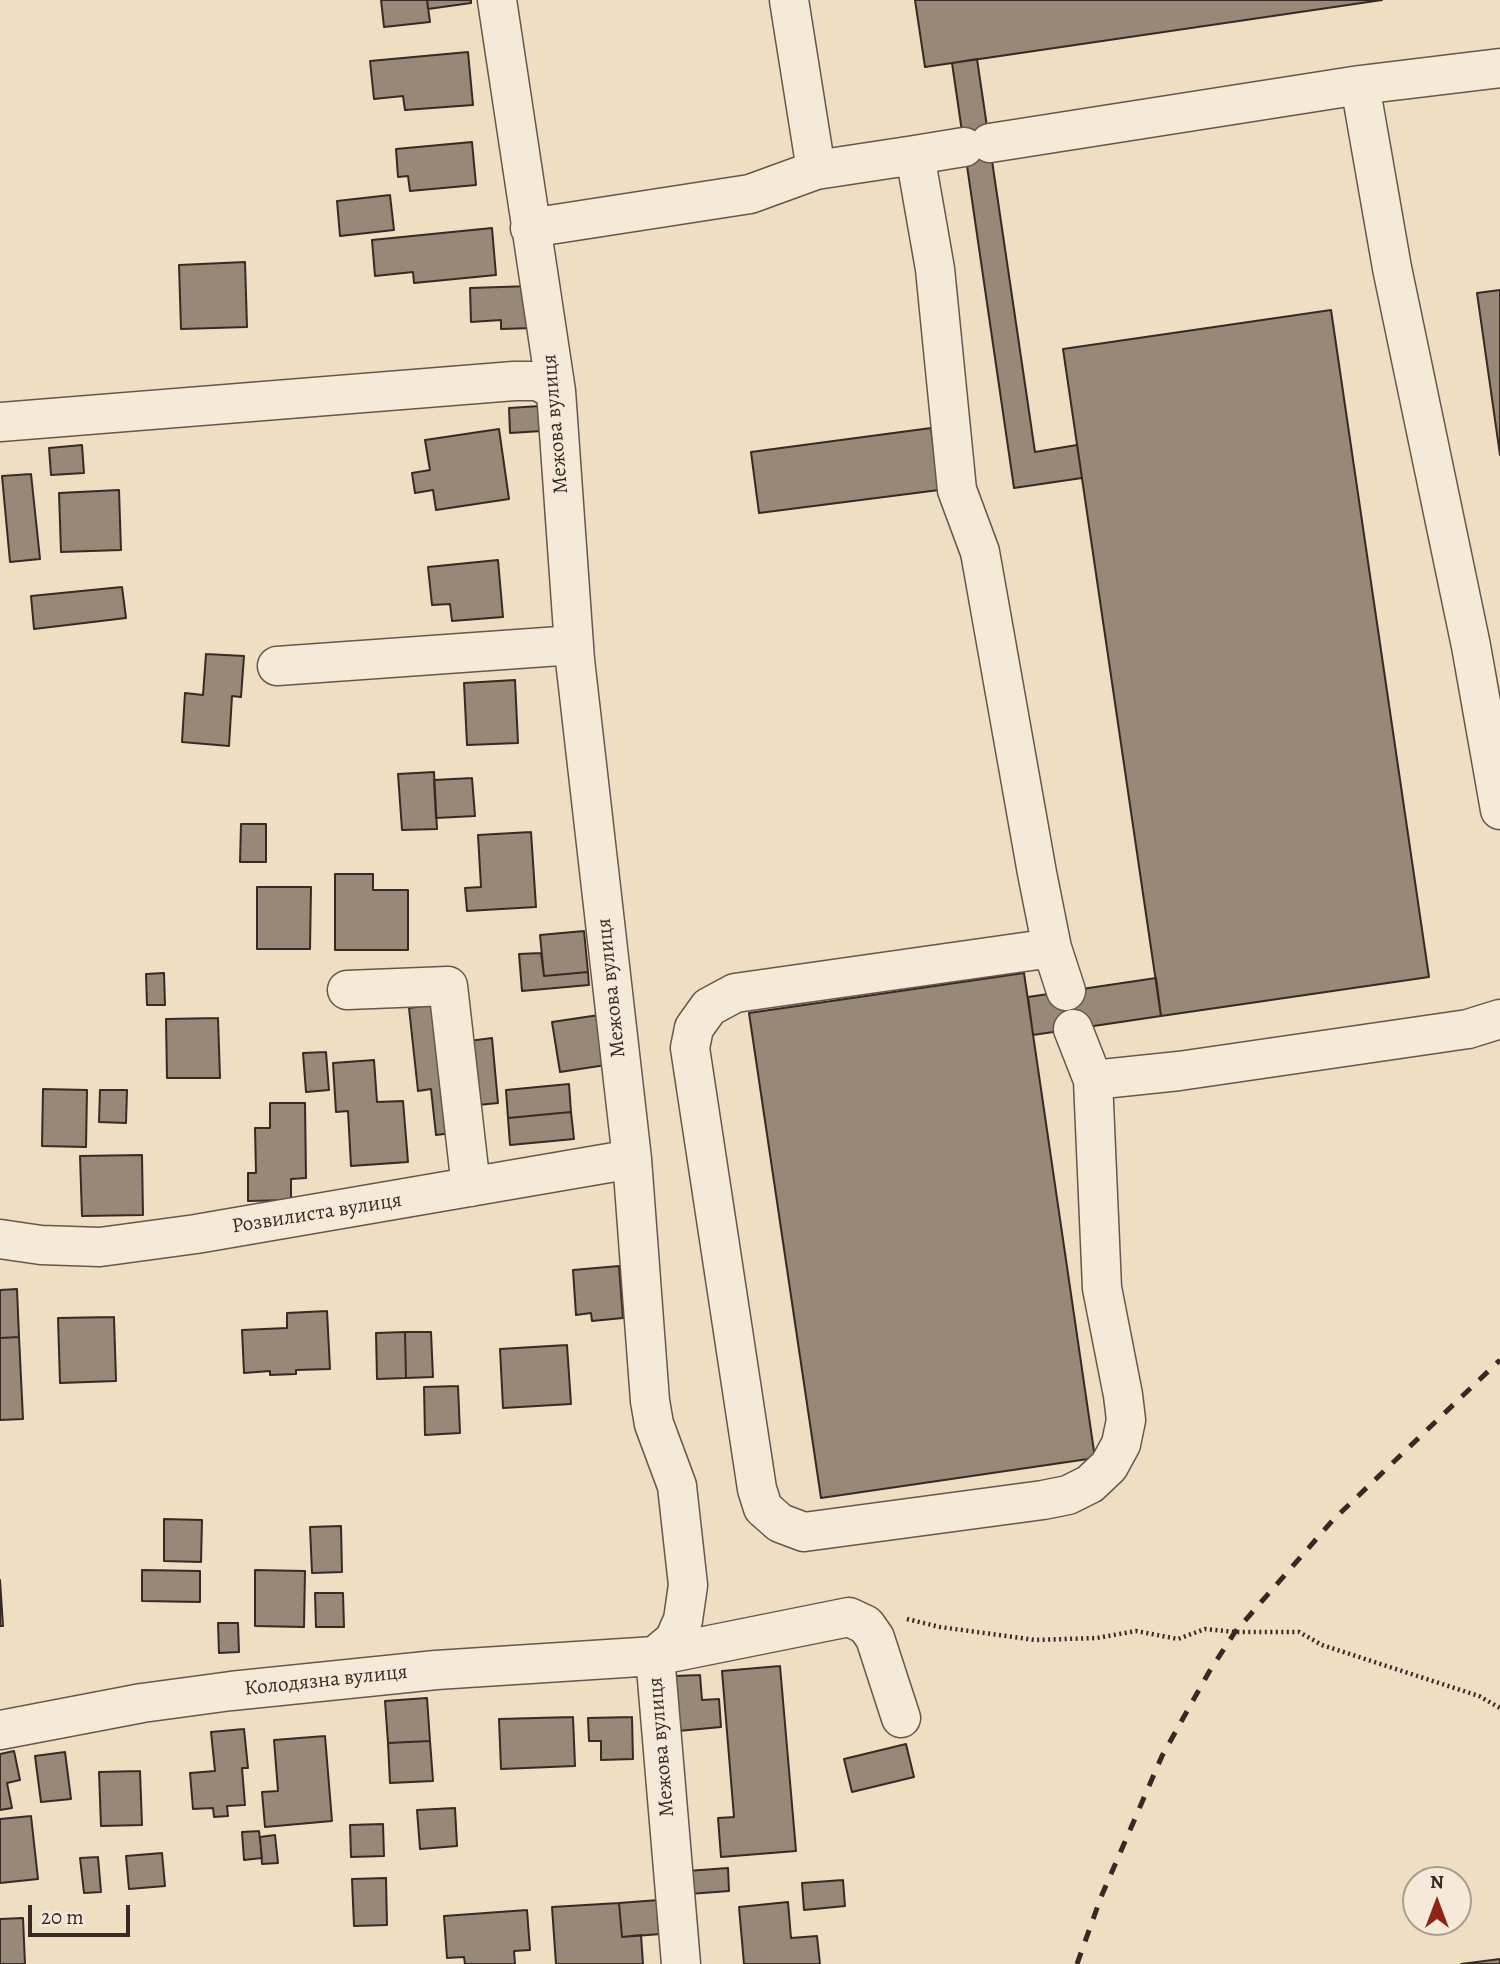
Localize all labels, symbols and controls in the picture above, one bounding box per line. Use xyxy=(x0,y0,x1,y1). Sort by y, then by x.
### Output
street label: Межова вулиця xyxy=(537,353,575,495)
street label: Межова вулиця xyxy=(592,917,632,1059)
street label: Розвилиста вулиця xyxy=(230,1188,404,1240)
street label: Колодязна вулиця xyxy=(243,1660,409,1702)
street label: Межова вулиця xyxy=(643,1676,681,1818)
north arrow xyxy=(1402,1866,1472,1936)
text: N xyxy=(1430,1869,1444,1895)
scale bar xyxy=(32,1890,133,1934)
text: 20 m xyxy=(41,1903,84,1931)

